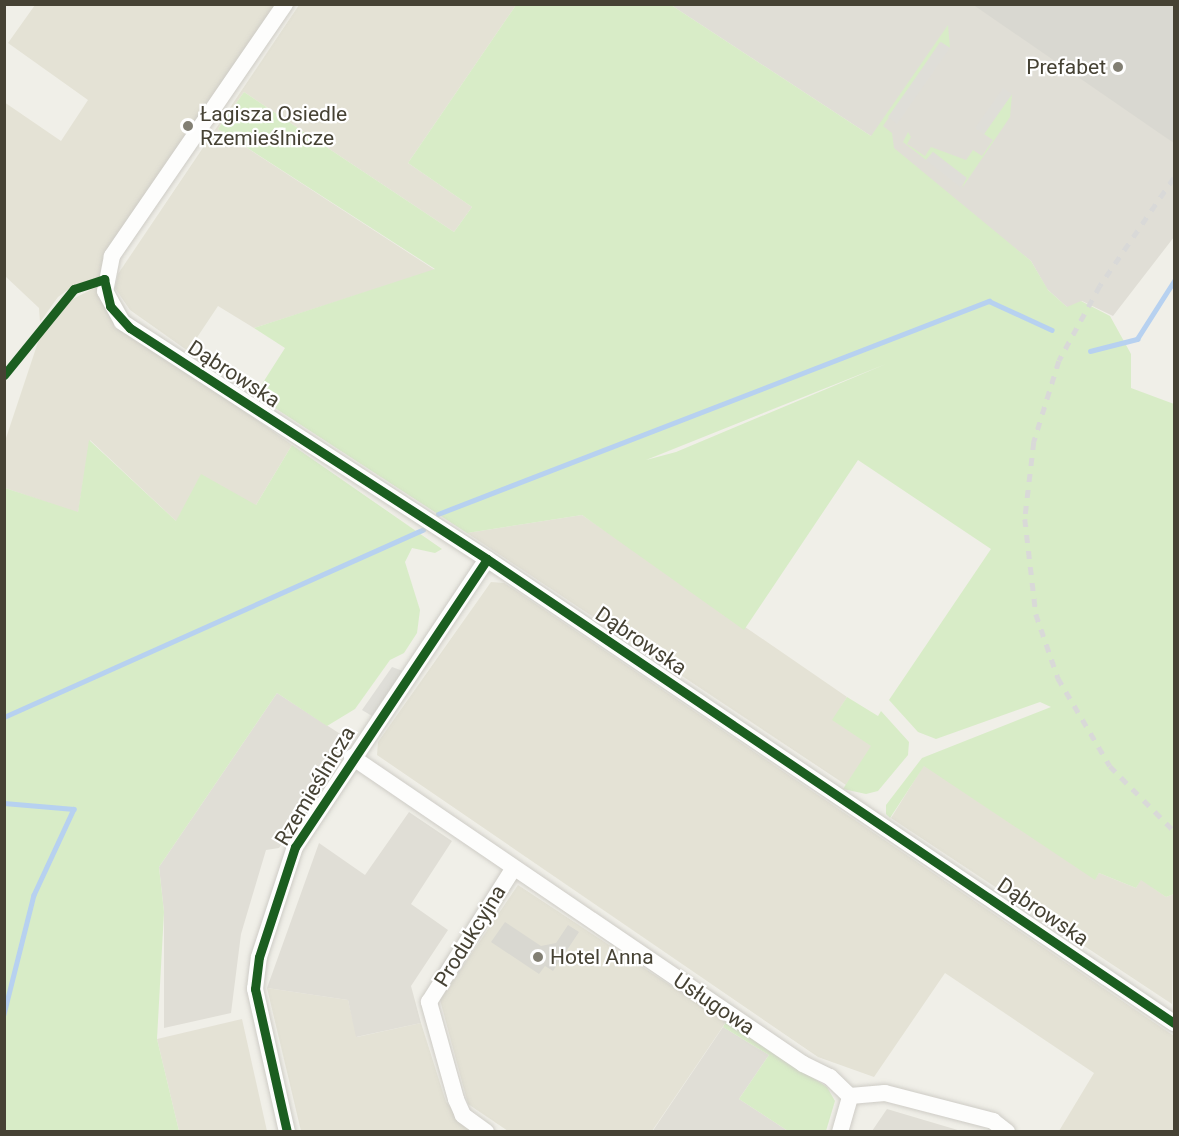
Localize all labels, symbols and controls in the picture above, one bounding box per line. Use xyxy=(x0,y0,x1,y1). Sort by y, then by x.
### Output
place label: Prefabet xyxy=(1026,54,1106,80)
marker: Prefabet xyxy=(1111,60,1125,74)
place label: Łagisza Osiedle Rzemieślnicze xyxy=(200,101,347,151)
marker: Łagisza Osiedle Rzemieślnicze xyxy=(181,119,195,133)
street label: Dąbrowska xyxy=(183,335,285,413)
street label: Dąbrowska xyxy=(591,601,691,681)
street label: Rzemieślnicza xyxy=(270,722,360,850)
street label: Dąbrowska xyxy=(993,872,1093,952)
street label: Produkcyjna xyxy=(429,881,511,991)
place label: Hotel Anna xyxy=(550,944,654,970)
marker: Hotel Anna xyxy=(531,950,545,964)
street label: Usługowa xyxy=(669,968,759,1040)

